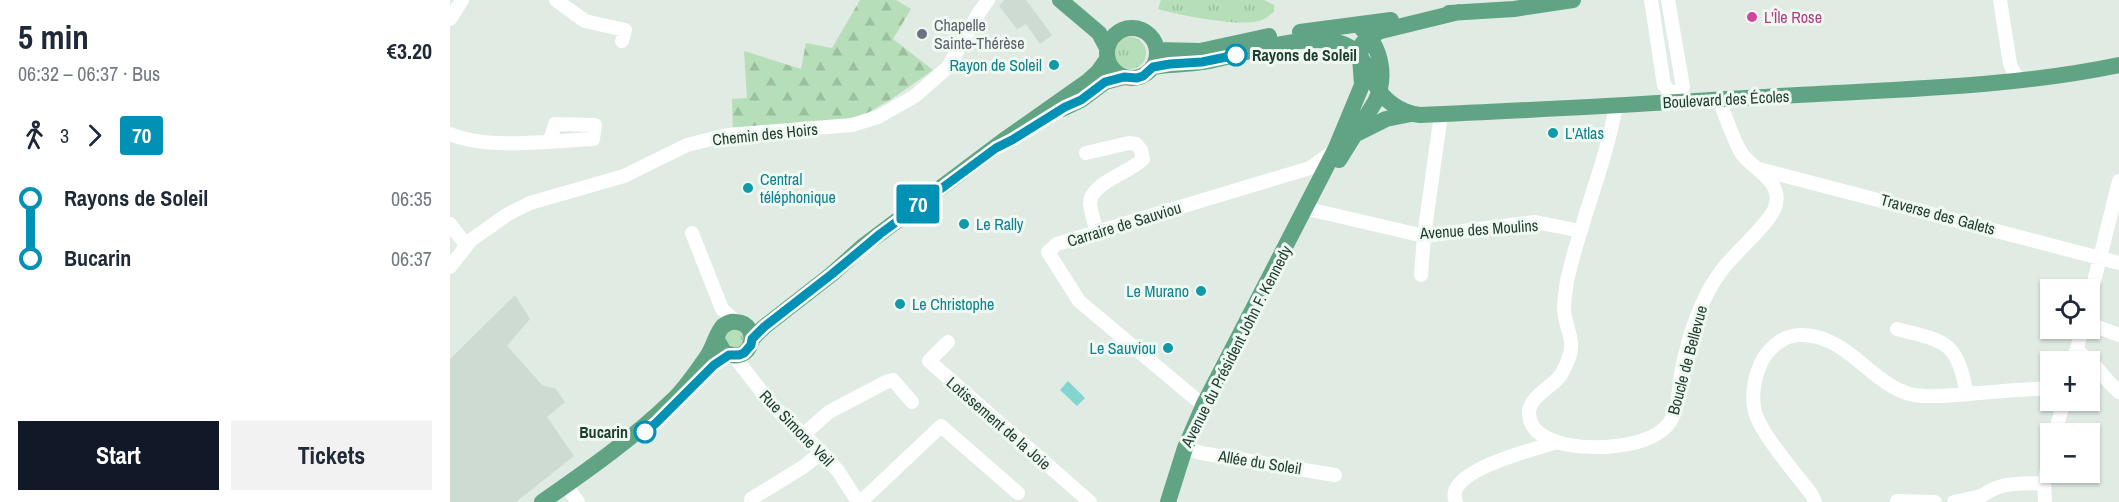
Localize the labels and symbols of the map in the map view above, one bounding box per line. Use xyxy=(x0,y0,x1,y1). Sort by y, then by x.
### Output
place label: L'Île Rose xyxy=(1764,6,1822,28)
marker: L'Île Rose xyxy=(1745,10,1759,24)
place label: Chapelle Sainte-Thérèse xyxy=(934,14,1024,54)
marker: Chapelle Sainte-Thérèse xyxy=(915,27,929,41)
marker: Rayons de Soleil xyxy=(1225,44,1247,66)
place label: Rayons de Soleil xyxy=(1252,44,1357,66)
place label: Rayon de Soleil xyxy=(949,54,1042,76)
marker: Rayon de Soleil xyxy=(1047,58,1061,72)
street label: Boulevard des Écoles xyxy=(1662,85,1790,113)
street label: Chemin des Hoirs xyxy=(711,118,819,150)
place label: L'Atlas xyxy=(1565,122,1604,144)
marker: L'Atlas xyxy=(1546,126,1560,140)
place label: Central téléphonique xyxy=(760,168,836,208)
marker: Central téléphonique xyxy=(741,181,755,195)
line badge: 70 xyxy=(891,184,945,224)
street label: Traverse des Galets xyxy=(1878,188,1998,240)
street label: Carraire de Sauviou xyxy=(1064,196,1184,252)
place label: Le Rally xyxy=(976,213,1024,235)
street label: Avenue des Moulins xyxy=(1418,214,1539,244)
marker: Le Rally xyxy=(957,217,971,231)
street label: Avenue du Président John F. Kennedy xyxy=(1175,241,1297,452)
place label: Le Murano xyxy=(1126,280,1189,302)
marker: Le Murano xyxy=(1194,284,1208,298)
place label: Le Christophe xyxy=(912,293,994,315)
marker: Le Christophe xyxy=(893,297,907,311)
street label: Boucle de Bellevue xyxy=(1662,303,1712,417)
place label: Le Sauviou xyxy=(1090,337,1156,359)
marker: Le Sauviou xyxy=(1161,341,1175,355)
street label: Lotissement de la Joie xyxy=(942,371,1056,475)
street label: Rue Simone Veil xyxy=(755,385,839,471)
place label: Bucarin xyxy=(579,421,628,443)
marker: Bucarin xyxy=(634,421,656,443)
street label: Allée du Soleil xyxy=(1216,444,1303,479)

